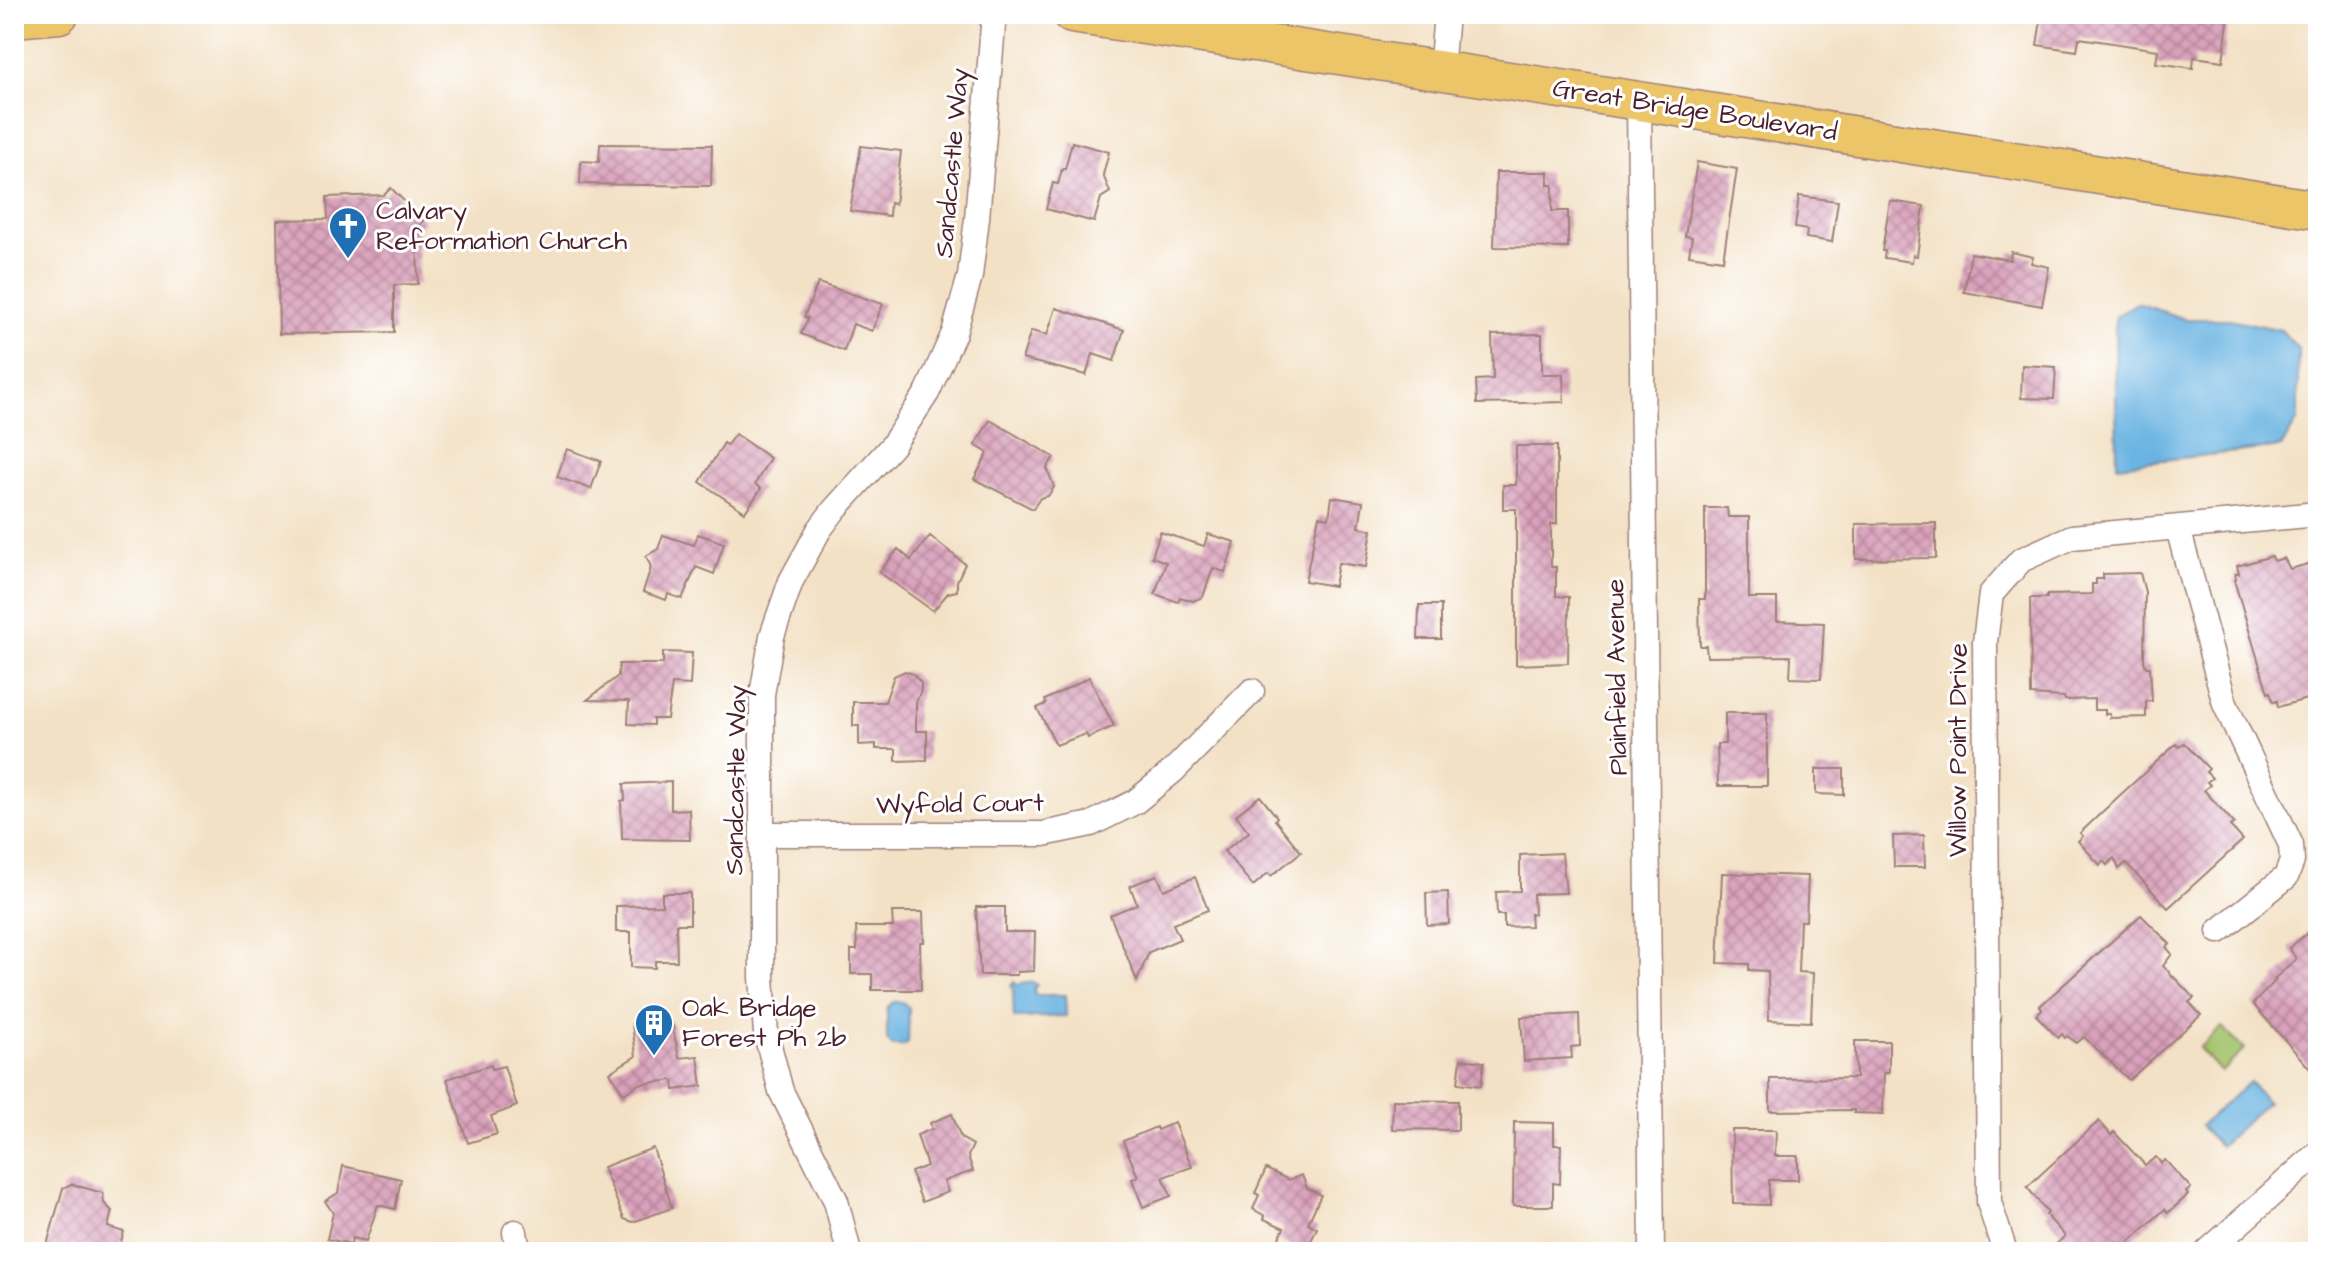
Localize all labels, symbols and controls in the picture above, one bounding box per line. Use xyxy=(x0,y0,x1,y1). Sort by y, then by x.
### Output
street label: Sandcastle Way xyxy=(926,67,980,259)
street label: Great Bridge Boulevard xyxy=(1550,70,1840,152)
place label: Calvary Reformation Church xyxy=(376,193,627,259)
church icon: Calvary Reformation Church xyxy=(327,205,369,260)
street label: Plainfield Avenue xyxy=(1597,578,1637,776)
street label: Willow Point Drive xyxy=(1940,643,1976,857)
street label: Sandcastle Way xyxy=(716,685,758,875)
street label: Wyfold Court xyxy=(876,785,1045,825)
place label: Oak Bridge Forest Ph 2b xyxy=(682,990,847,1056)
building icon: Oak Bridge Forest Ph 2b xyxy=(633,1002,675,1057)

